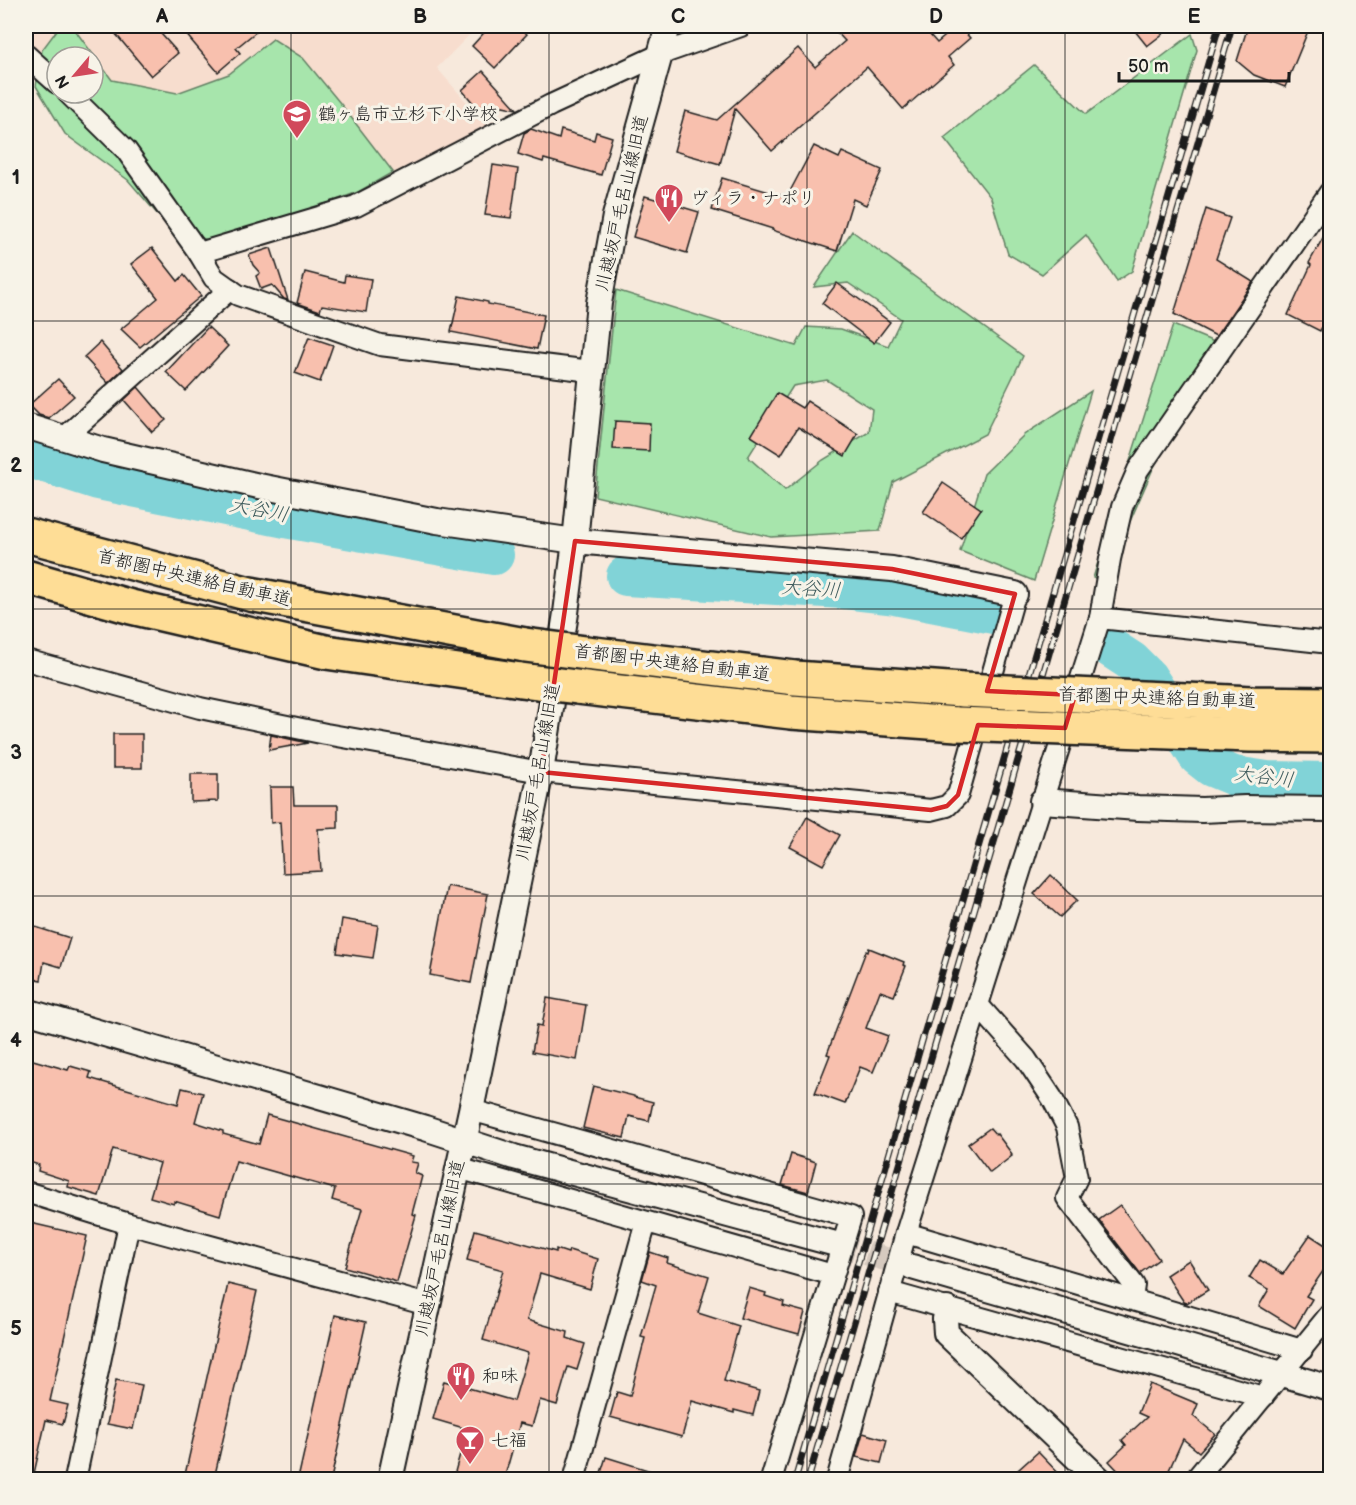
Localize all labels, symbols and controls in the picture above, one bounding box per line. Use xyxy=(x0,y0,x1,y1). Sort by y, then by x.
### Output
text: A xyxy=(155,5,169,29)
text: B xyxy=(413,5,427,29)
text: C xyxy=(671,5,685,29)
text: D xyxy=(929,5,943,29)
text: E xyxy=(1188,5,1201,29)
north arrow xyxy=(45,45,105,105)
scale bar xyxy=(1119,45,1288,83)
text: 50 m xyxy=(1128,56,1169,77)
text: N xyxy=(52,72,74,91)
school or university icon: 鶴ヶ島市立杉下小学校 xyxy=(281,98,313,140)
place label: 鶴ヶ島市立杉下小学校 xyxy=(318,104,498,125)
street label: 川越坂戸毛呂山線旧道 xyxy=(592,113,652,293)
text: 1 xyxy=(12,166,20,190)
restaurant icon: ヴィラ・ナポリ xyxy=(653,182,685,224)
place label: ヴィラ・ナポリ xyxy=(690,188,816,209)
text: 2 xyxy=(10,454,22,478)
water label: 大谷川 xyxy=(227,492,291,528)
street label: 首都圏中央連絡自動車道 xyxy=(95,545,293,611)
water label: 大谷川 xyxy=(780,575,842,603)
street label: 首都圏中央連絡自動車道 xyxy=(572,641,772,685)
street label: 川越坂戸毛呂山線旧道 xyxy=(512,682,564,862)
street label: 首都圏中央連絡自動車道 xyxy=(1058,684,1256,712)
text: 3 xyxy=(10,741,22,765)
water label: 大谷川 xyxy=(1233,761,1295,793)
text: 4 xyxy=(10,1029,22,1053)
street label: 川越坂戸毛呂山線旧道 xyxy=(411,1158,469,1338)
text: 5 xyxy=(10,1317,22,1341)
restaurant icon: 和味 xyxy=(445,1360,477,1402)
place label: 和味 xyxy=(482,1366,518,1387)
bar icon: 七福 xyxy=(454,1424,486,1466)
place label: 七福 xyxy=(491,1430,527,1451)

